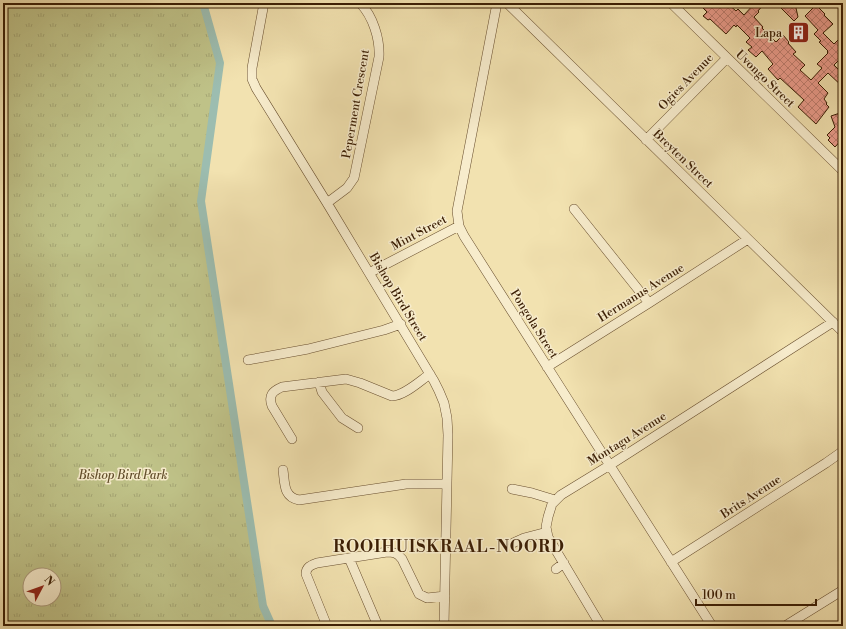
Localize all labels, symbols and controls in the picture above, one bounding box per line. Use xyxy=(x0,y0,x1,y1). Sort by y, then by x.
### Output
building icon: Lapa xyxy=(785,20,811,46)
place label: Lapa xyxy=(755,26,783,41)
street label: Uvongo Street xyxy=(732,47,798,111)
street label: Peperment Crescent xyxy=(339,48,373,160)
street label: Ogies Avenue xyxy=(655,51,717,113)
street label: Breyten Street xyxy=(649,126,717,192)
street label: Mint Street xyxy=(389,212,450,254)
street label: Bishop Bird Street xyxy=(365,249,431,345)
street label: Hermanus Avenue xyxy=(595,260,687,326)
street label: Pongola Street xyxy=(507,287,562,362)
street label: Montagu Avenue xyxy=(585,409,669,469)
park label: Bishop Bird Park xyxy=(77,468,168,483)
street label: Brits Avenue xyxy=(717,472,784,523)
district label: ROOIHUISKRAAL-NOORD xyxy=(333,537,565,557)
north arrow xyxy=(22,567,62,607)
text: N xyxy=(41,573,57,589)
scale bar xyxy=(696,581,816,607)
text: 100 m xyxy=(702,588,736,603)

